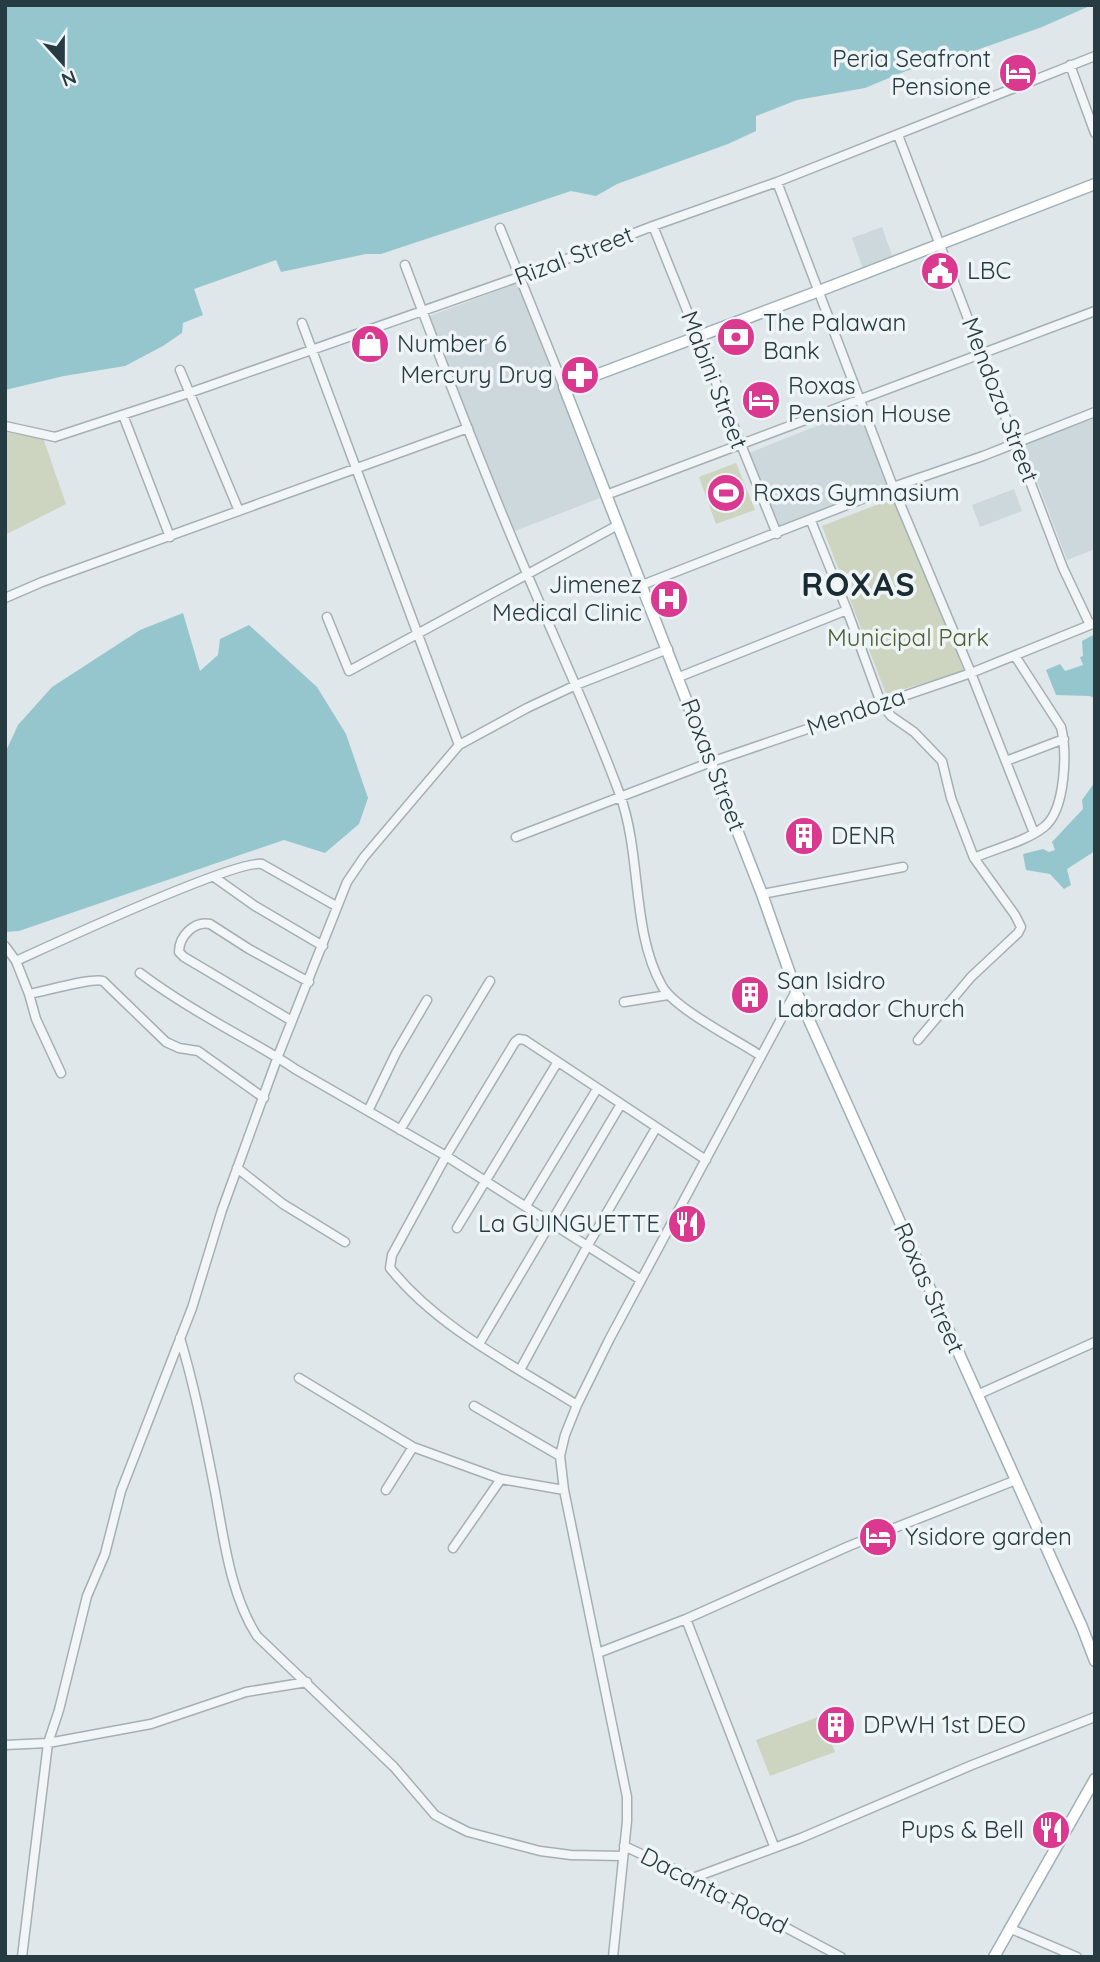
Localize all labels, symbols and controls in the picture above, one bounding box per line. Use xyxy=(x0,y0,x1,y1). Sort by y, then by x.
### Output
north arrow xyxy=(28,28,98,98)
place label: Peria Seafront Pensione xyxy=(832,43,991,101)
hotel icon: Peria Seafront Pensione xyxy=(997,52,1039,94)
text: N xyxy=(58,65,80,93)
street label: Rizal Street xyxy=(510,219,637,291)
public building icon: LBC xyxy=(919,250,961,292)
place label: LBC xyxy=(967,255,1011,285)
street label: Mabini Street xyxy=(675,306,755,453)
place label: The Palawan Bank xyxy=(763,307,906,365)
street label: Mendoza Street xyxy=(956,313,1046,486)
bank icon: The Palawan Bank xyxy=(715,316,757,358)
shop icon: Number 6 xyxy=(349,323,391,365)
place label: Number 6 xyxy=(397,328,507,358)
pharmacy icon: Mercury Drug xyxy=(559,354,601,396)
place label: Mercury Drug xyxy=(400,359,553,389)
place label: Roxas Pension House xyxy=(788,370,951,428)
hotel icon: Roxas Pension House xyxy=(740,379,782,421)
sports icon: Roxas Gymnasium xyxy=(705,472,747,514)
place label: Roxas Gymnasium xyxy=(753,477,960,507)
district label: ROXAS xyxy=(801,564,917,604)
place label: Jimenez Medical Clinic xyxy=(492,569,642,627)
hospital icon: Jimenez Medical Clinic xyxy=(648,578,690,620)
park label: Municipal Park xyxy=(827,622,989,652)
street label: Mendoza xyxy=(803,680,909,742)
street label: Roxas Street xyxy=(675,694,753,835)
building icon: DENR xyxy=(783,815,825,857)
place label: DENR xyxy=(831,820,895,850)
place label: San Isidro Labrador Church xyxy=(777,965,965,1023)
building icon: San Isidro Labrador Church xyxy=(729,974,771,1016)
restaurant icon: La GUINGUETTE xyxy=(666,1203,708,1245)
place label: La GUINGUETTE xyxy=(478,1208,660,1238)
street label: Roxas Street xyxy=(888,1218,972,1358)
hotel icon: Ysidore garden xyxy=(857,1516,899,1558)
place label: Ysidore garden xyxy=(905,1521,1072,1551)
building icon: DPWH 1st DEO xyxy=(815,1704,857,1746)
place label: DPWH 1st DEO xyxy=(863,1709,1026,1739)
restaurant icon: Pups & Bell xyxy=(1030,1809,1072,1851)
place label: Pups & Bell xyxy=(901,1814,1024,1844)
street label: Dacanta Road xyxy=(636,1840,793,1940)

